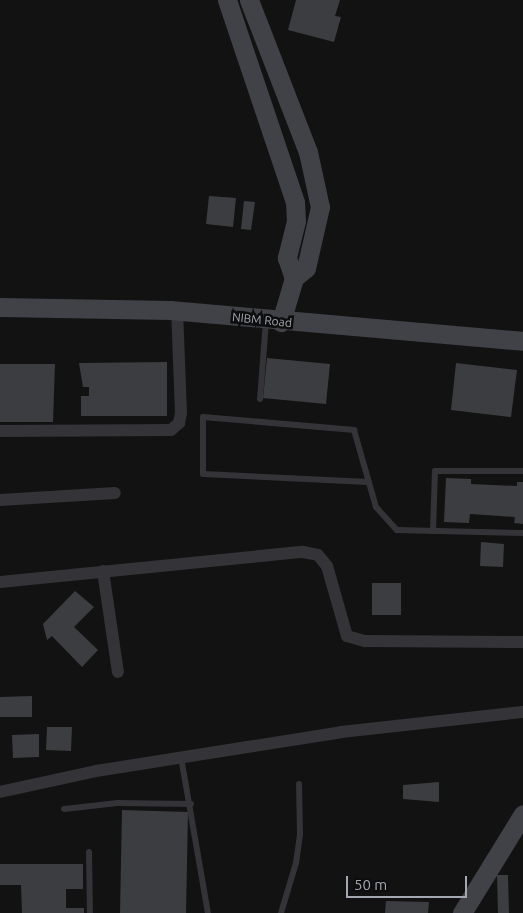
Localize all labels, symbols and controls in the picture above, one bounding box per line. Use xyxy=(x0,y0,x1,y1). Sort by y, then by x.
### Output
street label: NIBM Road xyxy=(231,310,293,330)
scale bar xyxy=(348,866,469,898)
text: 50 m xyxy=(354,876,387,893)

